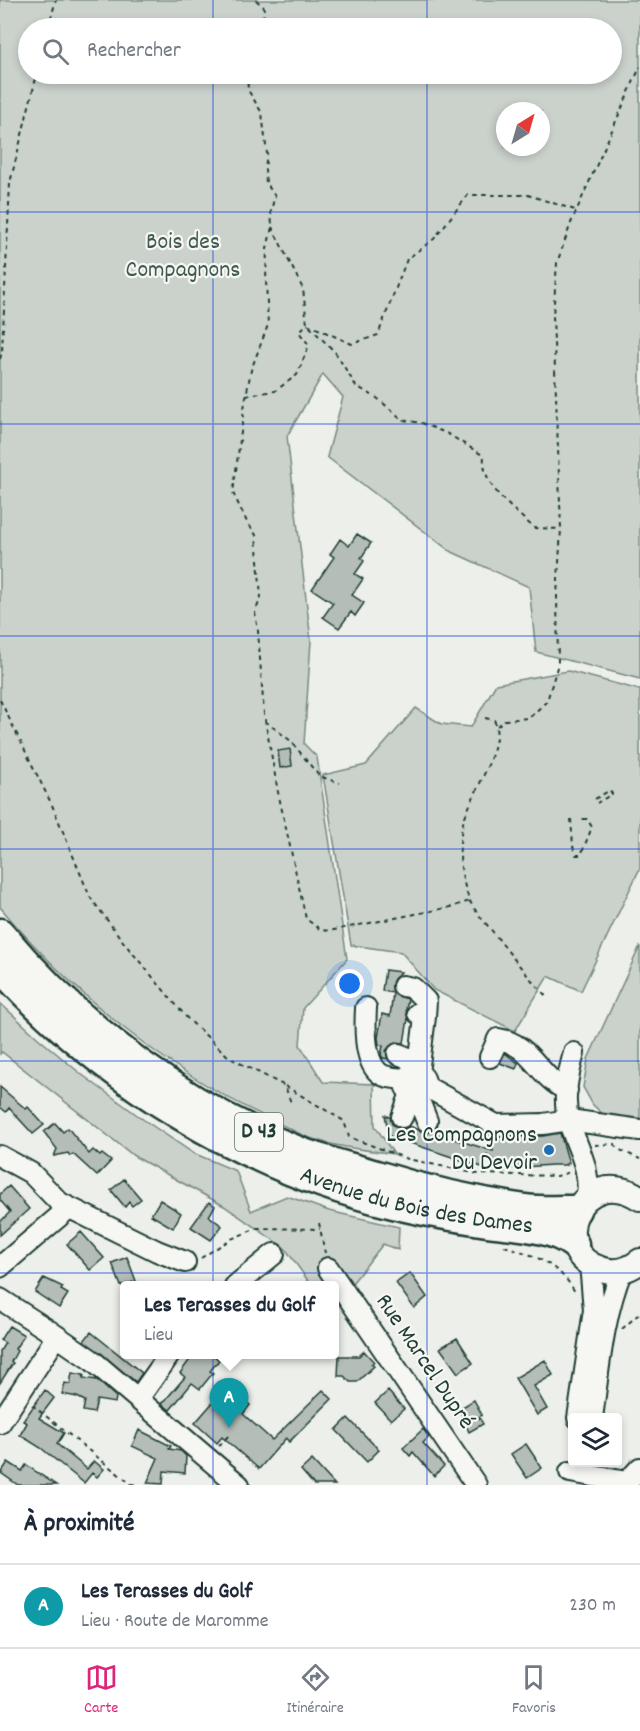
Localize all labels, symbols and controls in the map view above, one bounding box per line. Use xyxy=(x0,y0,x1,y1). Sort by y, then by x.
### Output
search box xyxy=(18,18,622,84)
icon: search xyxy=(39,35,72,68)
text: Rechercher xyxy=(87,36,181,67)
north arrow xyxy=(496,102,550,156)
park label: Bois des Compagnons xyxy=(126,226,240,288)
your location xyxy=(335,969,364,998)
road number: D 43 xyxy=(235,1113,283,1151)
place label: Les Compagnons Du Devoir xyxy=(386,1119,537,1181)
marker: Les Compagnons Du Devoir xyxy=(542,1143,556,1157)
street label: Avenue du Bois des Dames xyxy=(295,1159,535,1245)
popup xyxy=(120,1281,339,1359)
street label: Rue Marcel Dupré xyxy=(366,1288,482,1436)
text: Les Terasses du Golf xyxy=(144,1291,315,1322)
text: Lieu xyxy=(144,1322,173,1350)
pin: A xyxy=(210,1378,248,1428)
map controls xyxy=(568,1413,622,1467)
button: layers xyxy=(568,1413,622,1467)
text: À proximité xyxy=(24,1506,134,1543)
text: Les Terasses du Golf xyxy=(81,1577,252,1608)
text: A xyxy=(38,1592,49,1620)
text: 230 m xyxy=(569,1592,616,1620)
text: Lieu · Route de Maromme xyxy=(81,1608,268,1636)
tab: Carte xyxy=(84,1661,118,1720)
tab: Itinéraire xyxy=(286,1661,344,1720)
tab: Favoris xyxy=(512,1661,556,1720)

